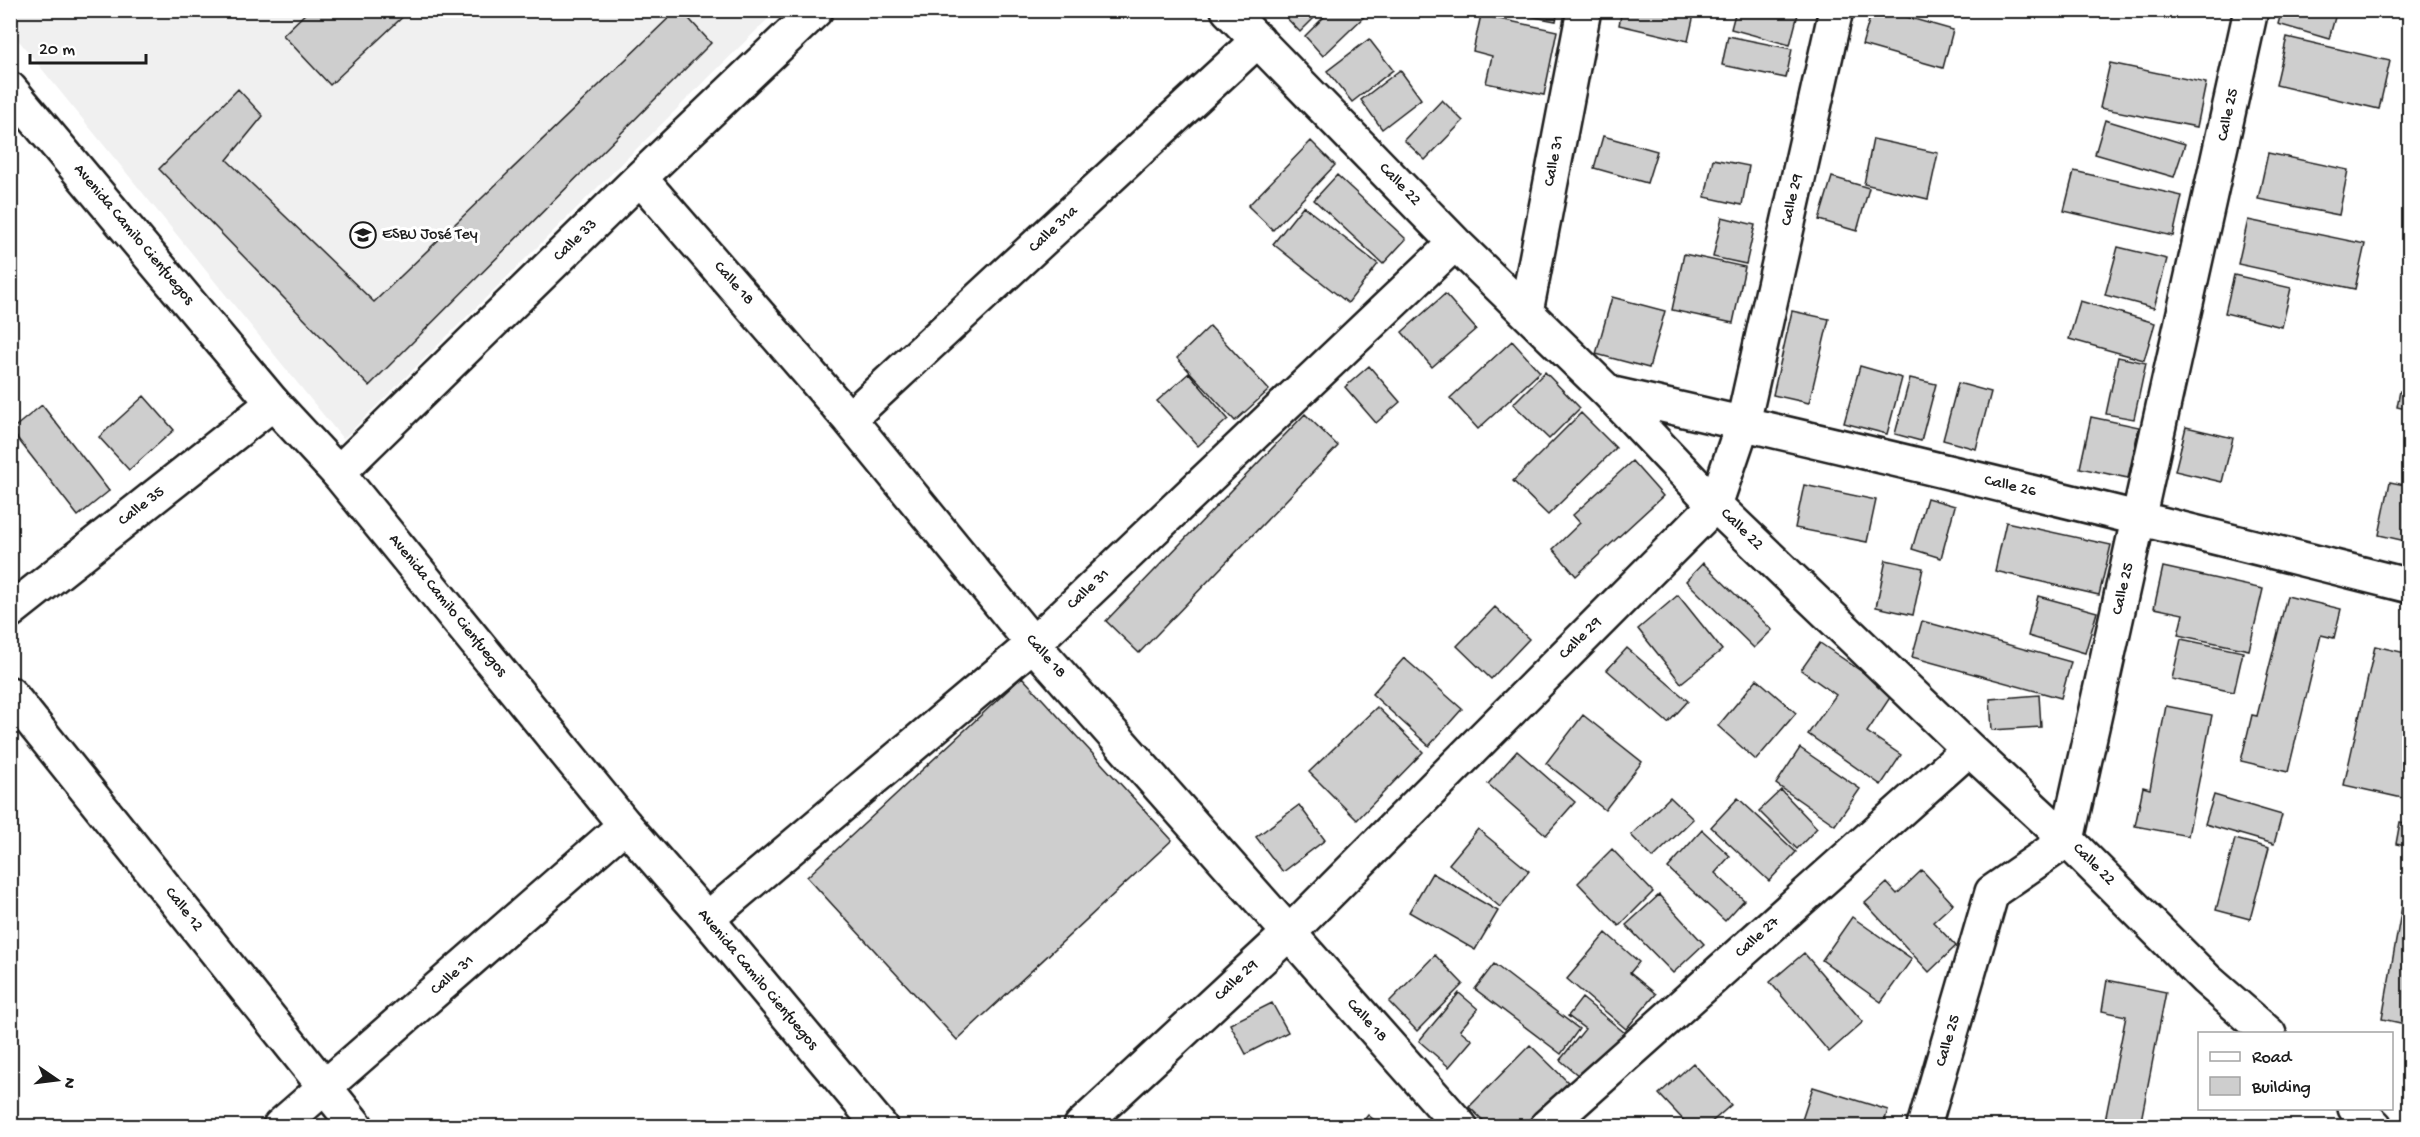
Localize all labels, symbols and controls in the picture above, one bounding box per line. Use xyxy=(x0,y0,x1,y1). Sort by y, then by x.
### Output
scale bar xyxy=(30,27,146,65)
text: 20 m xyxy=(39,40,75,61)
street label: Calle 25 xyxy=(2214,87,2244,143)
street label: Calle 31 xyxy=(1541,134,1569,188)
street label: Calle 22 xyxy=(1374,160,1424,211)
street label: Avenida Camilo Cienfuegos xyxy=(69,161,198,310)
street label: Calle 29 xyxy=(1778,172,1808,228)
street label: Calle 31a xyxy=(1025,202,1083,258)
street label: Calle 33 xyxy=(550,216,602,266)
school or university icon: ESBU José Tey xyxy=(348,220,378,250)
place label: ESBU José Tey xyxy=(382,226,478,245)
street label: Calle 18 xyxy=(709,258,757,310)
street label: Calle 26 xyxy=(1982,472,2039,502)
street label: Calle 35 xyxy=(115,483,169,531)
street label: Calle 22 xyxy=(1716,505,1767,555)
street label: Avenida Camilo Cienfuegos xyxy=(384,531,511,682)
street label: Calle 25 xyxy=(2109,561,2139,617)
street label: Calle 31 xyxy=(1064,566,1114,614)
street label: Calle 29 xyxy=(1556,614,1606,664)
street label: Calle 18 xyxy=(1021,631,1069,683)
street label: Calle 22 xyxy=(2068,840,2118,890)
street label: Calle 12 xyxy=(160,884,206,936)
street label: Avenida Camilo Cienfuegos xyxy=(693,906,822,1055)
street label: Calle 27 xyxy=(1732,913,1784,963)
street label: Calle 31 xyxy=(427,952,479,1000)
street label: Calle 29 xyxy=(1211,956,1263,1006)
street label: Calle 18 xyxy=(1342,995,1391,1047)
street label: Calle 25 xyxy=(1933,1013,1965,1069)
legend xyxy=(2198,1032,2393,1110)
text: Road xyxy=(2252,1048,2293,1069)
north arrow xyxy=(27,1050,87,1110)
text: N xyxy=(58,1075,79,1091)
text: Building xyxy=(2251,1078,2311,1099)

